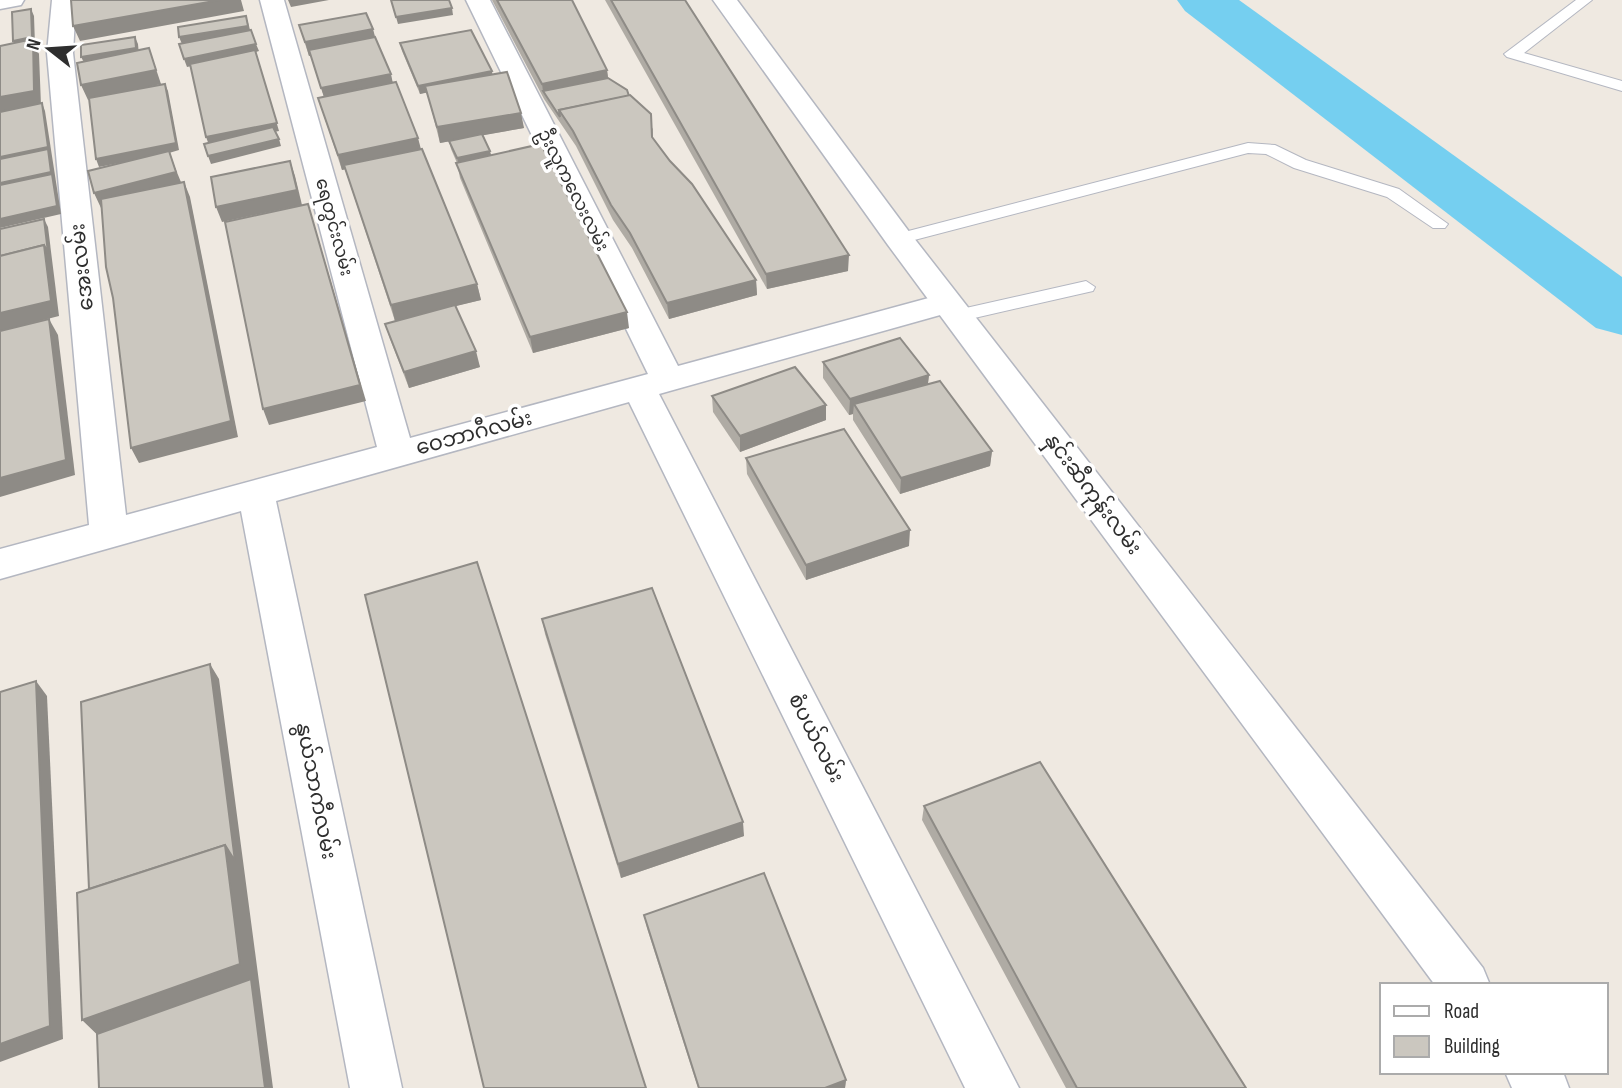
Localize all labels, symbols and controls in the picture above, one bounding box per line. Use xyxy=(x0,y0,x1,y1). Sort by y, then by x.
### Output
north arrow xyxy=(14,14,84,84)
text: N xyxy=(22,36,47,53)
street label: ဦးလူကလေးလမ်း xyxy=(529,124,616,257)
street label: ရေတွင်းလမ်း xyxy=(307,175,360,279)
street label: အေးလမ်း xyxy=(61,222,99,312)
street label: ဝေဘာဂီလမ်း xyxy=(412,402,535,461)
street label: နှင်းဆီကုန်းလမ်း xyxy=(1036,426,1150,562)
street label: စံပယ်လမ်း xyxy=(783,687,853,787)
street label: နွယ်သာကီလမ်း xyxy=(288,720,345,862)
legend xyxy=(1380,983,1608,1074)
text: Road xyxy=(1444,999,1479,1024)
text: Building xyxy=(1444,1034,1500,1059)

